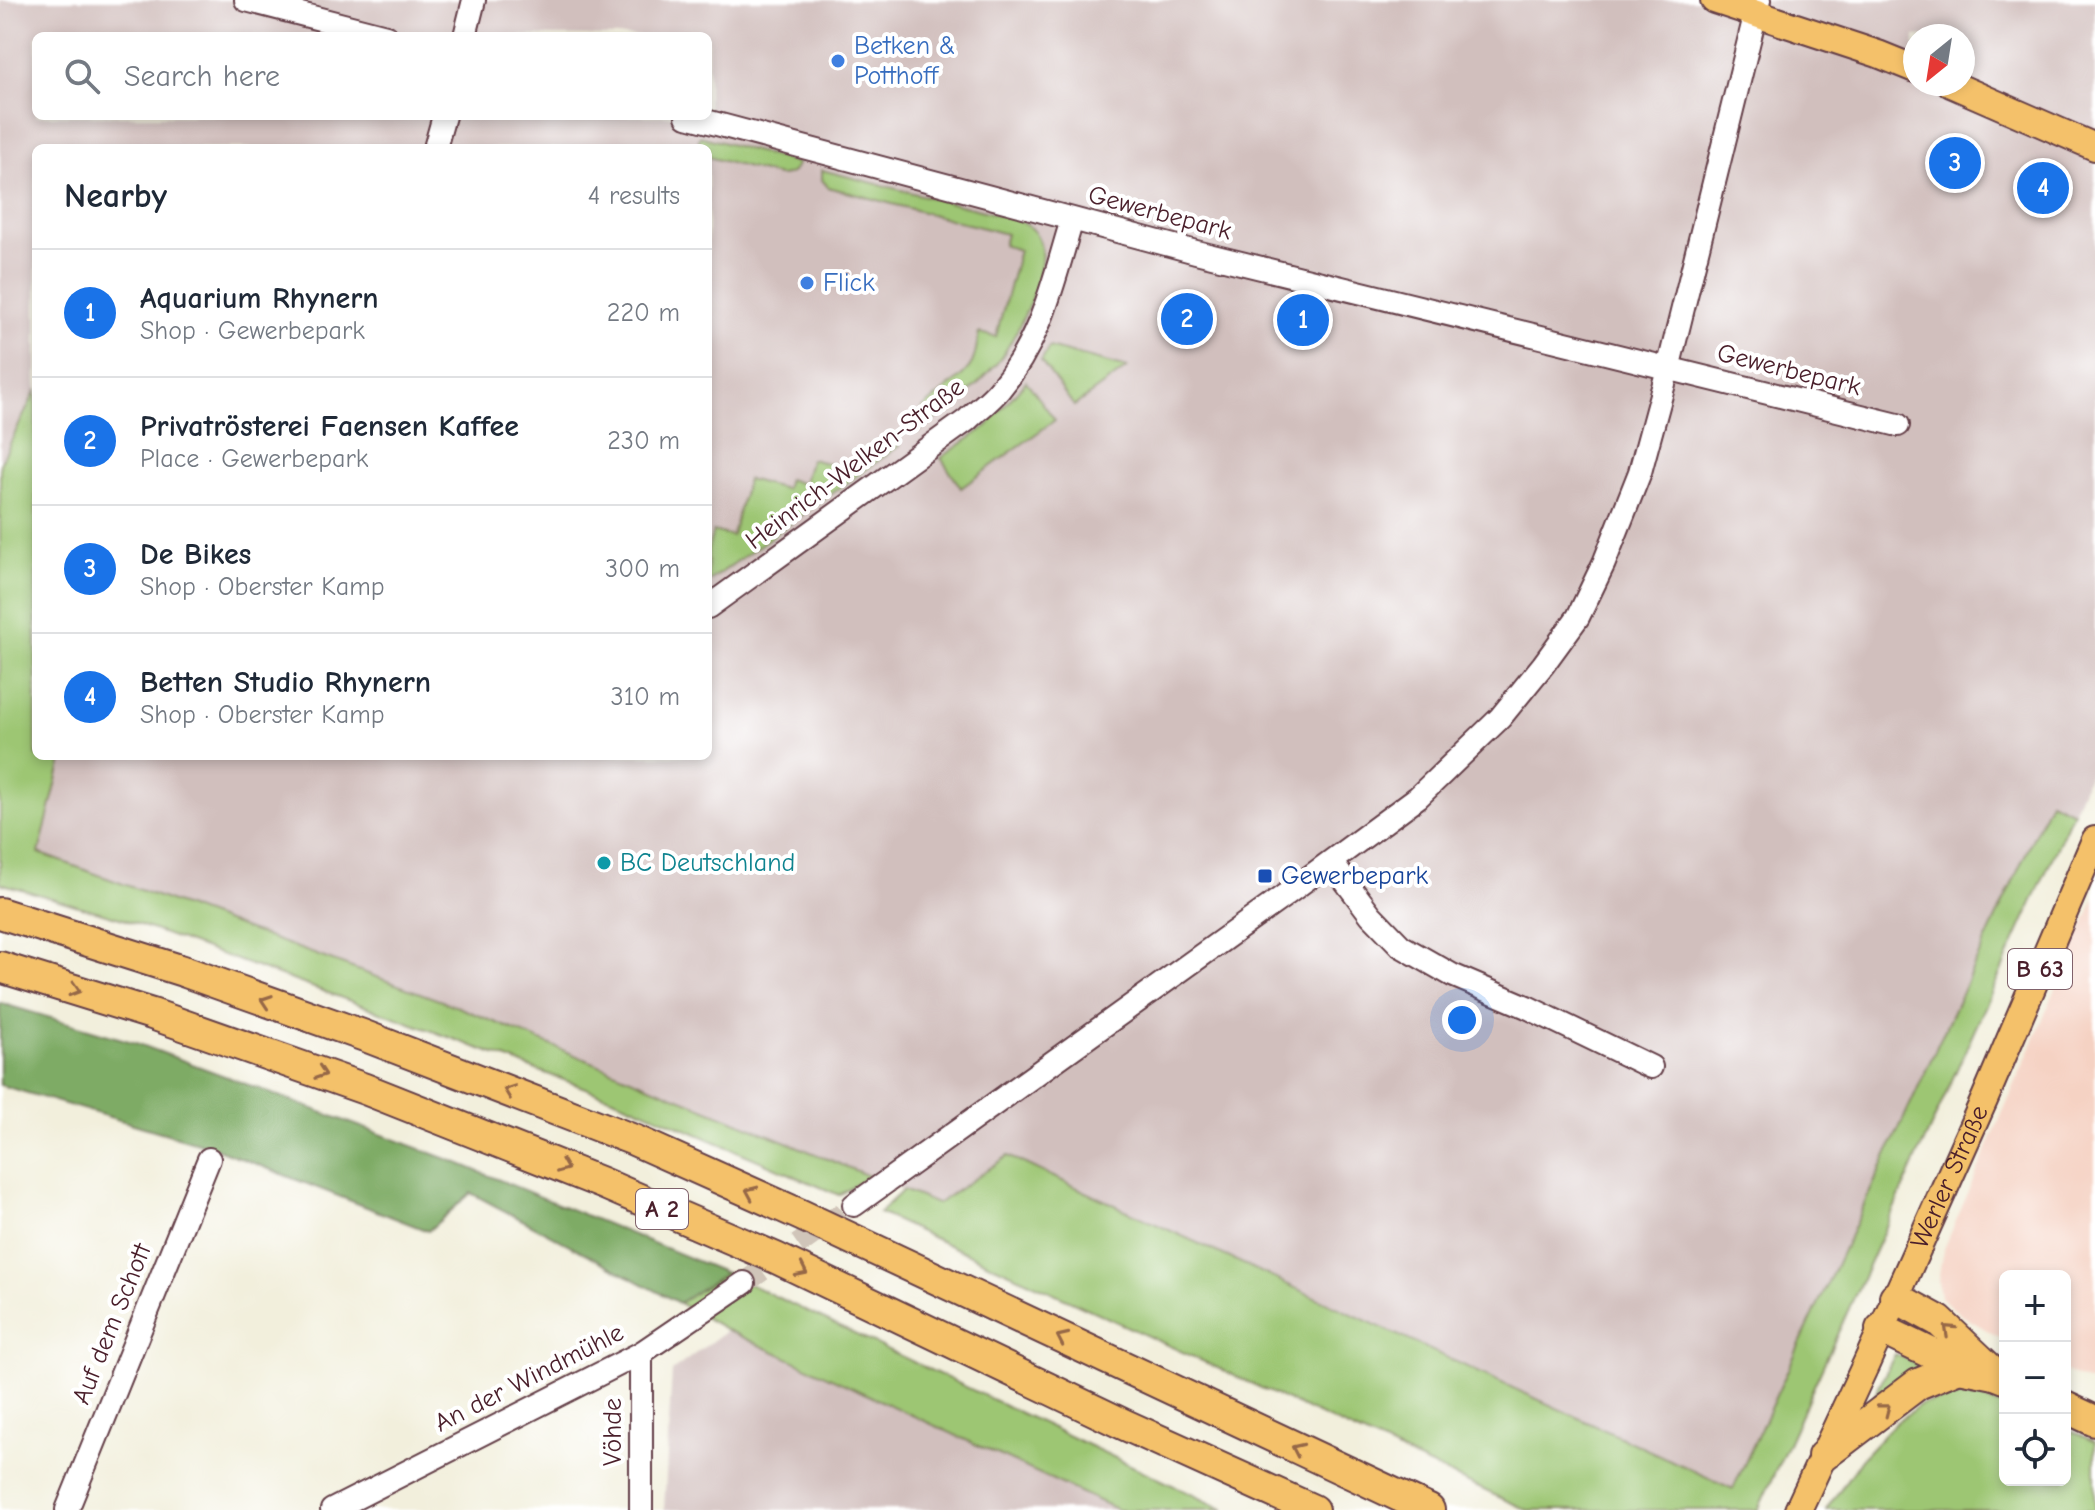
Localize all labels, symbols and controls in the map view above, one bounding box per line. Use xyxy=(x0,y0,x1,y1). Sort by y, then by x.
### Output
north arrow xyxy=(1903,24,1975,96)
place label: Betken & Potthoff xyxy=(854,31,955,91)
search box xyxy=(32,32,712,120)
marker: Betken & Potthoff xyxy=(829,52,847,70)
icon: search xyxy=(60,54,104,98)
text: Search here xyxy=(124,59,280,94)
pin: 3 xyxy=(1929,133,1981,193)
pin: 4 xyxy=(2017,158,2069,218)
text: Nearby xyxy=(64,176,167,216)
street label: Gewerbepark xyxy=(1085,179,1235,247)
text: 4 results xyxy=(588,181,680,211)
place label: Flick xyxy=(823,268,875,298)
marker: Flick xyxy=(798,274,816,292)
text: Aquarium Rhynern xyxy=(140,281,379,316)
pin: 2 xyxy=(1161,289,1213,349)
pin: 1 xyxy=(1277,290,1329,350)
text: 1 xyxy=(85,298,95,328)
text: 220 m xyxy=(607,298,680,328)
text: Shop · Gewerbepark xyxy=(140,316,365,346)
street label: Gewerbepark xyxy=(1714,338,1864,402)
street label: Heinrich-Welken-Straße xyxy=(740,372,970,556)
text: Privatrösterei Faensen Kaffee xyxy=(140,409,519,444)
text: 2 xyxy=(84,426,96,456)
text: 230 m xyxy=(607,426,680,456)
text: Place · Gewerbepark xyxy=(140,444,368,474)
text: De Bikes xyxy=(140,537,251,572)
text: 3 xyxy=(84,554,96,584)
text: 300 m xyxy=(605,554,680,584)
text: Shop · Oberster Kamp xyxy=(140,572,385,602)
text: Betten Studio Rhynern xyxy=(140,665,431,700)
text: 4 xyxy=(84,682,96,712)
text: 310 m xyxy=(611,682,680,712)
text: Shop · Oberster Kamp xyxy=(140,700,385,730)
place label: BC Deutschland xyxy=(620,848,795,878)
marker: BC Deutschland xyxy=(595,854,613,872)
place label: Gewerbepark xyxy=(1281,861,1429,891)
marker: Gewerbepark xyxy=(1256,867,1274,885)
road number: B 63 xyxy=(2008,949,2072,989)
one-way arrow xyxy=(67,981,81,997)
one-way arrow xyxy=(259,994,273,1010)
your location xyxy=(1442,1000,1482,1040)
one-way arrow xyxy=(313,1064,327,1080)
one-way arrow xyxy=(503,1084,517,1101)
street label: Werler Straße xyxy=(1905,1101,1995,1253)
one-way arrow xyxy=(555,1157,569,1174)
one-way arrow xyxy=(745,1186,759,1202)
road number: A 2 xyxy=(636,1189,688,1229)
street label: Auf dem Schott xyxy=(66,1238,158,1409)
one-way arrow xyxy=(793,1261,808,1276)
map controls xyxy=(1999,1270,2071,1486)
button: + xyxy=(1999,1270,2071,1342)
street label: An der Windmühle xyxy=(430,1317,628,1439)
one-way arrow xyxy=(1943,1326,1958,1340)
one-way arrow xyxy=(1056,1332,1071,1348)
button: − xyxy=(1999,1342,2071,1414)
street label: Vöhde xyxy=(598,1398,628,1466)
one-way arrow xyxy=(1876,1404,1891,1418)
button: locate xyxy=(1999,1414,2071,1486)
one-way arrow xyxy=(1291,1443,1306,1459)

